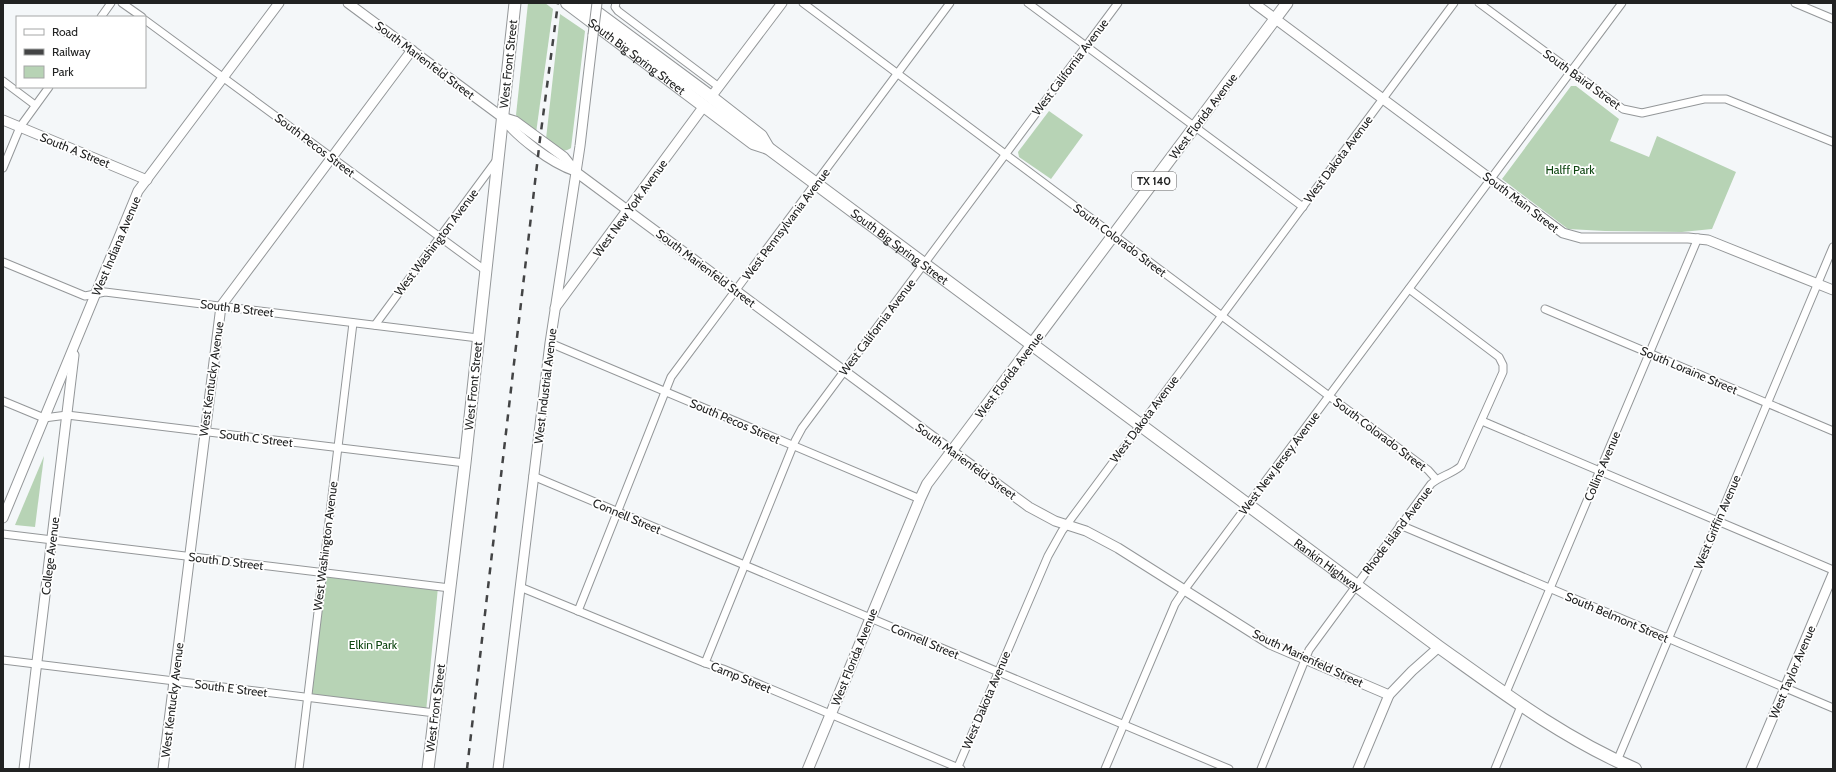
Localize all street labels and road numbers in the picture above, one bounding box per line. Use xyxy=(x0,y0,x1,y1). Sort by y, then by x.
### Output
street label: South Big Spring Street xyxy=(586,15,689,97)
street label: West California Avenue xyxy=(1029,16,1111,118)
street label: South Marienfeld Street xyxy=(372,18,478,102)
street label: West Front Street xyxy=(496,19,520,109)
street label: South Baird Street xyxy=(1540,46,1624,112)
street label: West Florida Avenue xyxy=(1166,70,1240,162)
street label: South Pecos Street xyxy=(272,110,358,180)
street label: West Dakota Avenue xyxy=(1300,112,1376,206)
street label: South A Street xyxy=(38,129,112,171)
street label: West New York Avenue xyxy=(590,156,670,260)
street label: West Pennsylvania Avenue xyxy=(739,165,833,283)
street label: South Main Street xyxy=(1480,169,1562,235)
road number: TX 140 xyxy=(1132,172,1176,190)
street label: West Washington Avenue xyxy=(391,186,481,298)
street label: West Indiana Avenue xyxy=(88,194,144,298)
street label: South Colorado Street xyxy=(1071,200,1169,280)
street label: South Big Spring Street xyxy=(848,205,952,287)
street label: South Marienfeld Street xyxy=(653,226,759,310)
street label: West California Avenue xyxy=(836,276,918,378)
street label: South B Street xyxy=(199,296,275,320)
street label: West Kentucky Avenue xyxy=(196,321,226,437)
street label: West Industrial Avenue xyxy=(530,327,560,445)
street label: West Florida Avenue xyxy=(972,329,1046,421)
street label: West Front Street xyxy=(461,341,485,431)
street label: South Loraine Street xyxy=(1638,343,1740,397)
street label: West Dakota Avenue xyxy=(1106,372,1182,466)
street label: South Colorado Street xyxy=(1331,394,1429,474)
street label: South Pecos Street xyxy=(688,395,782,447)
street label: West New Jersey Avenue xyxy=(1235,408,1323,518)
street label: South Marienfeld Street xyxy=(913,419,1019,503)
street label: South C Street xyxy=(218,426,294,450)
street label: Collins Avenue xyxy=(1581,429,1623,503)
street label: West Griffin Avenue xyxy=(1690,473,1744,571)
street label: West Washington Avenue xyxy=(310,481,340,611)
street label: Rhode Island Avenue xyxy=(1359,483,1435,577)
street label: Connell Street xyxy=(591,495,663,537)
street label: College Avenue xyxy=(38,516,62,596)
street label: Rankin Highway xyxy=(1292,535,1365,595)
street label: South D Street xyxy=(188,549,264,573)
street label: South Belmont Street xyxy=(1563,588,1671,646)
street label: West Florida Avenue xyxy=(828,606,880,708)
street label: Connell Street xyxy=(889,620,961,662)
street label: West Taylor Avenue xyxy=(1766,623,1818,721)
street label: South Marienfeld Street xyxy=(1250,626,1366,690)
street label: West Kentucky Avenue xyxy=(157,642,187,758)
street label: West Dakota Avenue xyxy=(959,649,1013,751)
street label: Camp Street xyxy=(709,658,773,696)
street label: West Front Street xyxy=(422,663,448,753)
street label: South E Street xyxy=(194,676,268,700)

